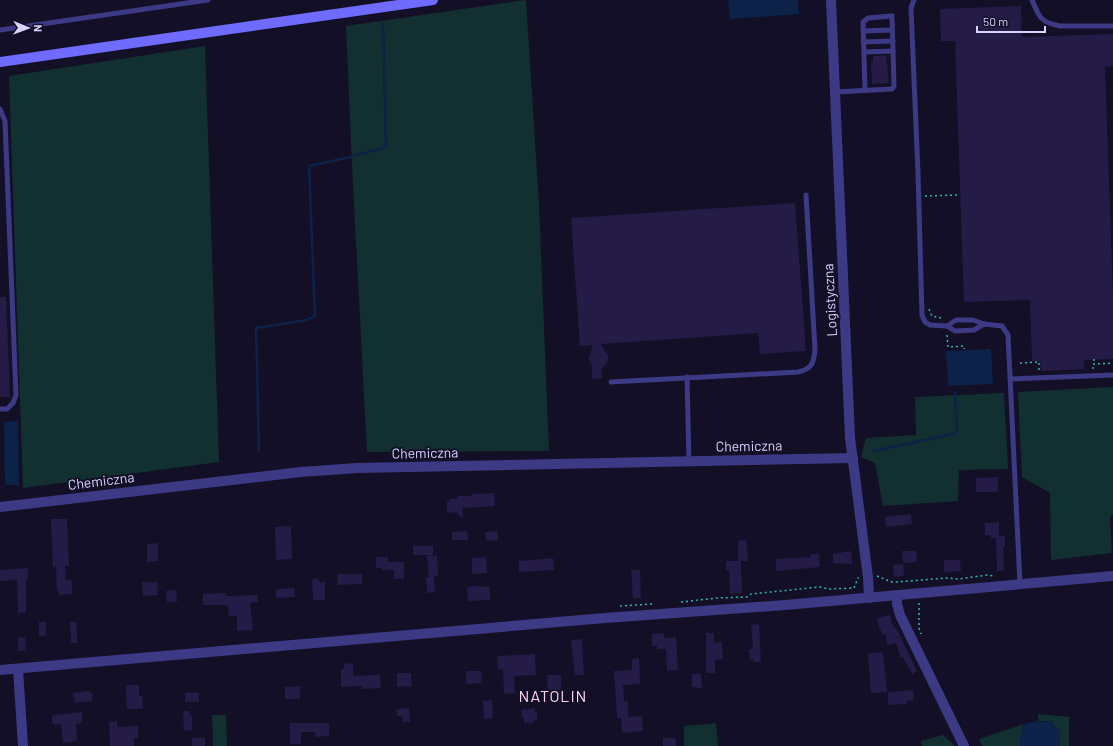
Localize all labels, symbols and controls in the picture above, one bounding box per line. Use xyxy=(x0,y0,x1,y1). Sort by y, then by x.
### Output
north arrow xyxy=(8,8,48,48)
scale bar xyxy=(977,8,1045,34)
text: 50 m xyxy=(983,14,1008,28)
text: N xyxy=(32,24,45,32)
street label: Logistyczna xyxy=(819,263,840,337)
street label: Chemiczna xyxy=(715,436,783,455)
street label: Chemiczna xyxy=(391,443,459,462)
street label: Chemiczna xyxy=(67,468,135,493)
district label: NATOLIN xyxy=(519,686,587,705)

